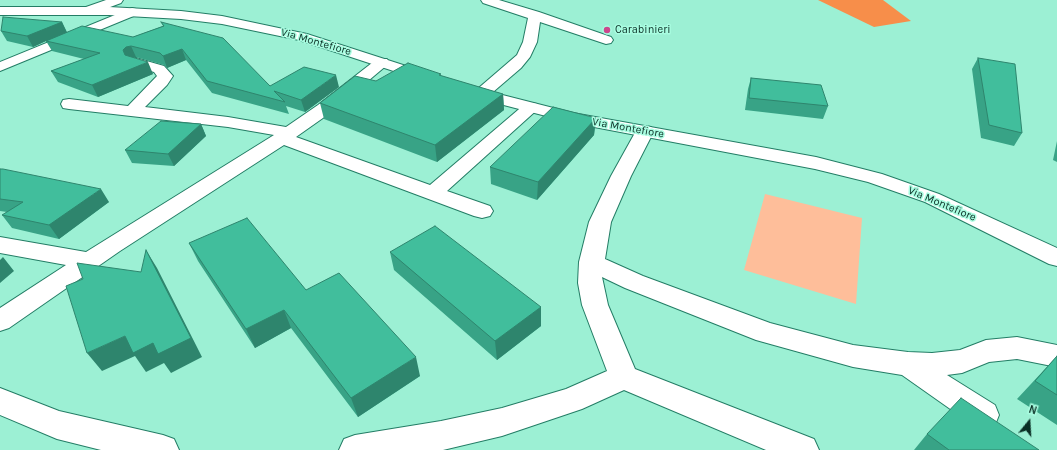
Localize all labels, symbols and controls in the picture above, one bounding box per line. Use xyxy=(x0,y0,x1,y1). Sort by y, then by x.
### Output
place label: Carabinieri xyxy=(615,23,670,37)
marker: Carabinieri xyxy=(602,25,612,35)
street label: Via Montefiore xyxy=(279,26,353,58)
street label: Via Montefiore xyxy=(591,115,665,141)
street label: Via Montefiore xyxy=(906,184,978,224)
north arrow xyxy=(1009,402,1049,442)
text: N xyxy=(1027,403,1039,418)

